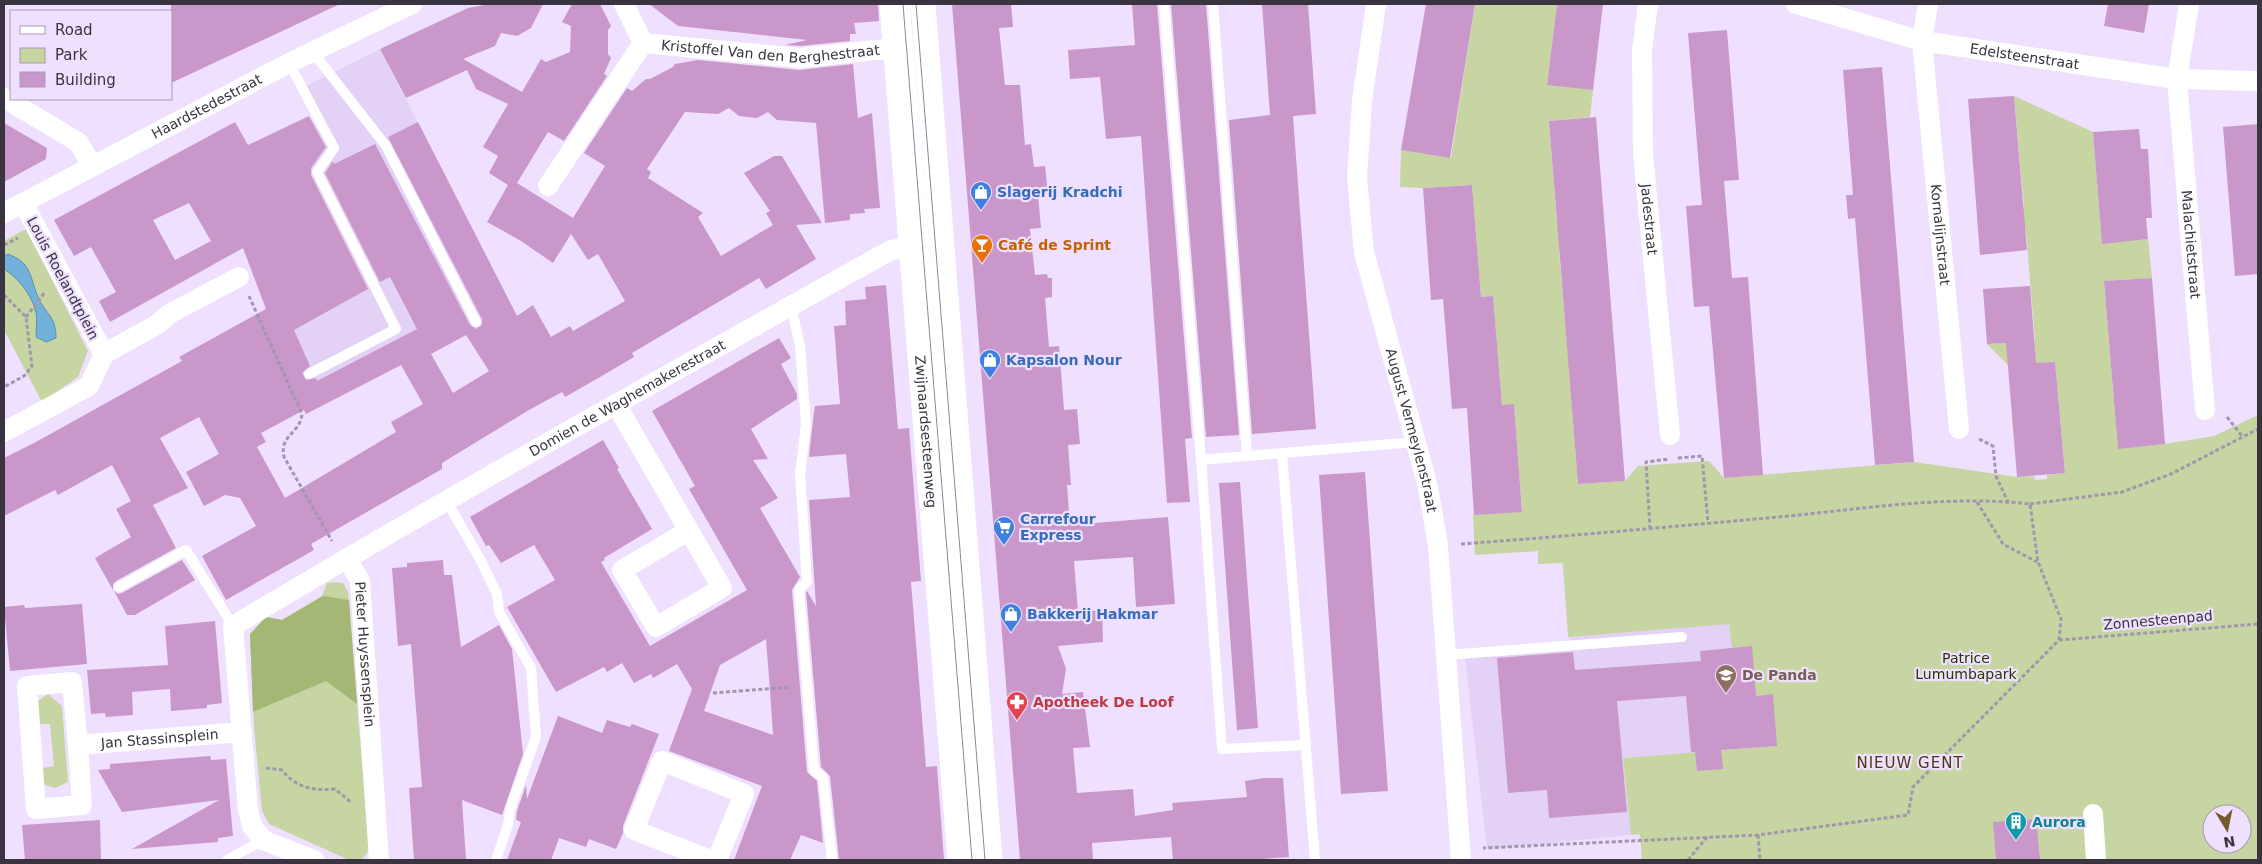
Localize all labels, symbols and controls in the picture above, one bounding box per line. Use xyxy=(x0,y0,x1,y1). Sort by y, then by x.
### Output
legend xyxy=(10,10,172,100)
text: Road xyxy=(55,21,93,39)
street label: Kristoffel Van den Berghestraat xyxy=(660,37,881,66)
street label: Edelsteenstraat xyxy=(1969,40,2081,72)
text: Park xyxy=(55,46,88,64)
text: Building xyxy=(55,71,116,89)
street label: Haardstedestraat xyxy=(149,71,265,142)
shop icon: Slagerij Kradchi xyxy=(969,180,993,211)
street label: Jadestraat xyxy=(1638,182,1661,256)
street label: Kornalijnstraat xyxy=(1928,183,1953,287)
place label: Slagerij Kradchi xyxy=(997,184,1123,200)
street label: Malachietstraat xyxy=(2178,189,2204,300)
street label: Louis Roelandtplein xyxy=(24,214,102,342)
bar icon: Café de Sprint xyxy=(970,233,994,264)
place label: Café de Sprint xyxy=(998,237,1111,253)
street label: Domien de Waghemakerestraat xyxy=(526,336,728,460)
street label: August Vermeylenstraat xyxy=(1383,346,1440,514)
shop icon: Kapsalon Nour xyxy=(978,348,1002,379)
place label: Kapsalon Nour xyxy=(1006,352,1122,368)
street label: Zwijnaardsesteenweg xyxy=(912,355,940,509)
place label: Carrefour Express xyxy=(1020,511,1096,543)
supermarket icon: Carrefour Express xyxy=(992,515,1016,546)
street label: Pieter Huyssensplein xyxy=(352,581,378,728)
shop icon: Bakkerij Hakmar xyxy=(999,602,1023,633)
place label: Bakkerij Hakmar xyxy=(1027,606,1158,622)
street label: Zonnesteenpad xyxy=(2103,607,2213,633)
park label: Patrice Lumumbapark xyxy=(1915,650,2018,682)
school or university icon: De Panda xyxy=(1714,663,1738,694)
place label: De Panda xyxy=(1742,667,1817,683)
pharmacy icon: Apotheek De Loof xyxy=(1005,690,1029,721)
place label: Apotheek De Loof xyxy=(1033,694,1174,710)
street label: Jan Stassinsplein xyxy=(99,726,219,751)
district label: NIEUW GENT xyxy=(1856,754,1964,772)
north arrow xyxy=(2202,804,2252,854)
building icon: Aurora xyxy=(2004,810,2028,841)
place label: Aurora xyxy=(2032,814,2086,830)
text: N xyxy=(2222,833,2236,851)

